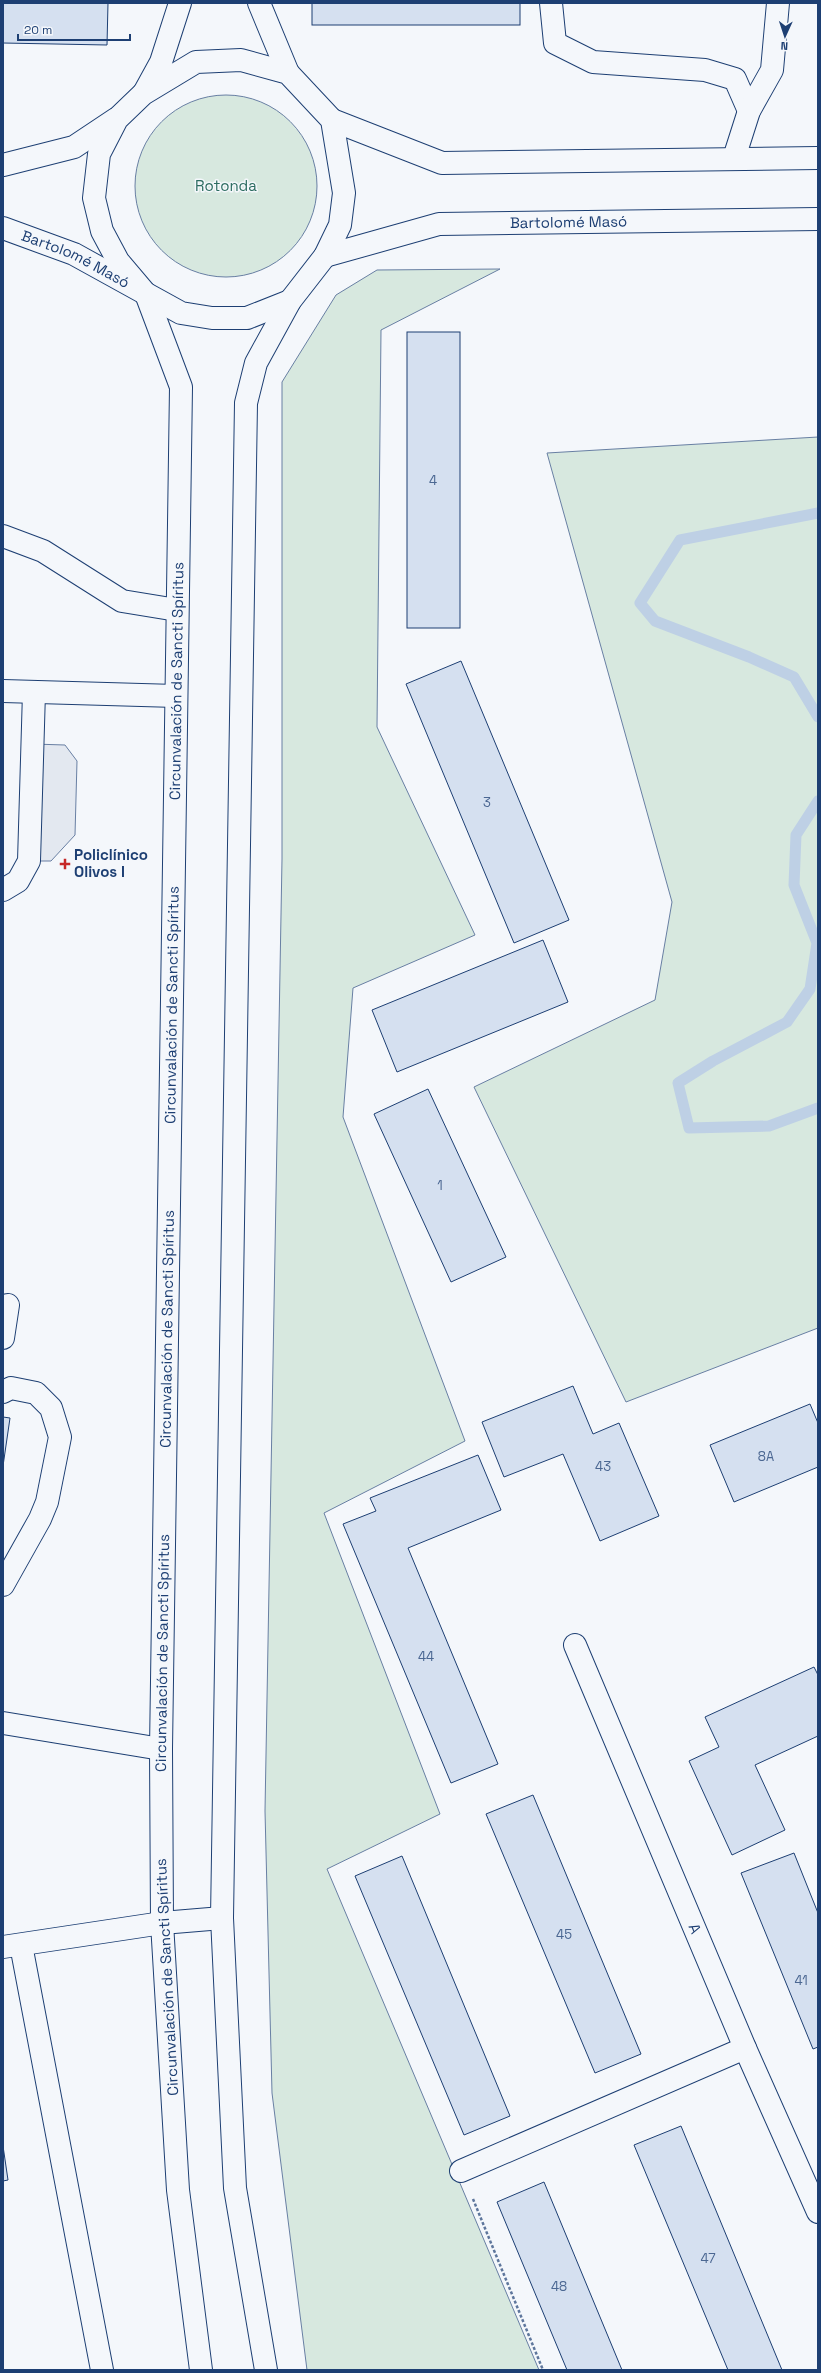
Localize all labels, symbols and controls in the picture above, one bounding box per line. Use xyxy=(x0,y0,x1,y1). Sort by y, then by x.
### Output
scale bar xyxy=(18,16,130,42)
north arrow xyxy=(765,16,805,56)
text: 20 m xyxy=(24,22,52,38)
text: N xyxy=(780,39,789,53)
park label: Rotonda xyxy=(195,176,257,195)
street label: Bartolomé Masó xyxy=(510,212,627,232)
street label: Bartolomé Masó xyxy=(19,226,133,292)
house number: 4 xyxy=(429,472,437,489)
street label: Circunvalación de Sancti Spíritus xyxy=(165,562,187,800)
house number: 3 xyxy=(483,794,491,811)
place label: Policlínico Olivos I xyxy=(74,845,148,881)
marker: Policlínico Olivos I xyxy=(59,858,71,870)
street label: Circunvalación de Sancti Spíritus xyxy=(160,886,183,1124)
house number: 1 xyxy=(437,1177,443,1194)
street label: Circunvalación de Sancti Spíritus xyxy=(155,1210,178,1448)
house number: 8A xyxy=(758,1448,774,1465)
house number: 43 xyxy=(595,1458,611,1475)
street label: Circunvalación de Sancti Spíritus xyxy=(151,1534,173,1772)
house number: 44 xyxy=(418,1648,434,1665)
street label: Circunvalación de Sancti Spíritus xyxy=(151,1858,182,2096)
street label: A xyxy=(685,1921,706,1937)
house number: 45 xyxy=(556,1926,572,1943)
house number: 41 xyxy=(794,1972,808,1989)
house number: 47 xyxy=(700,2250,716,2267)
house number: 48 xyxy=(551,2278,567,2295)

